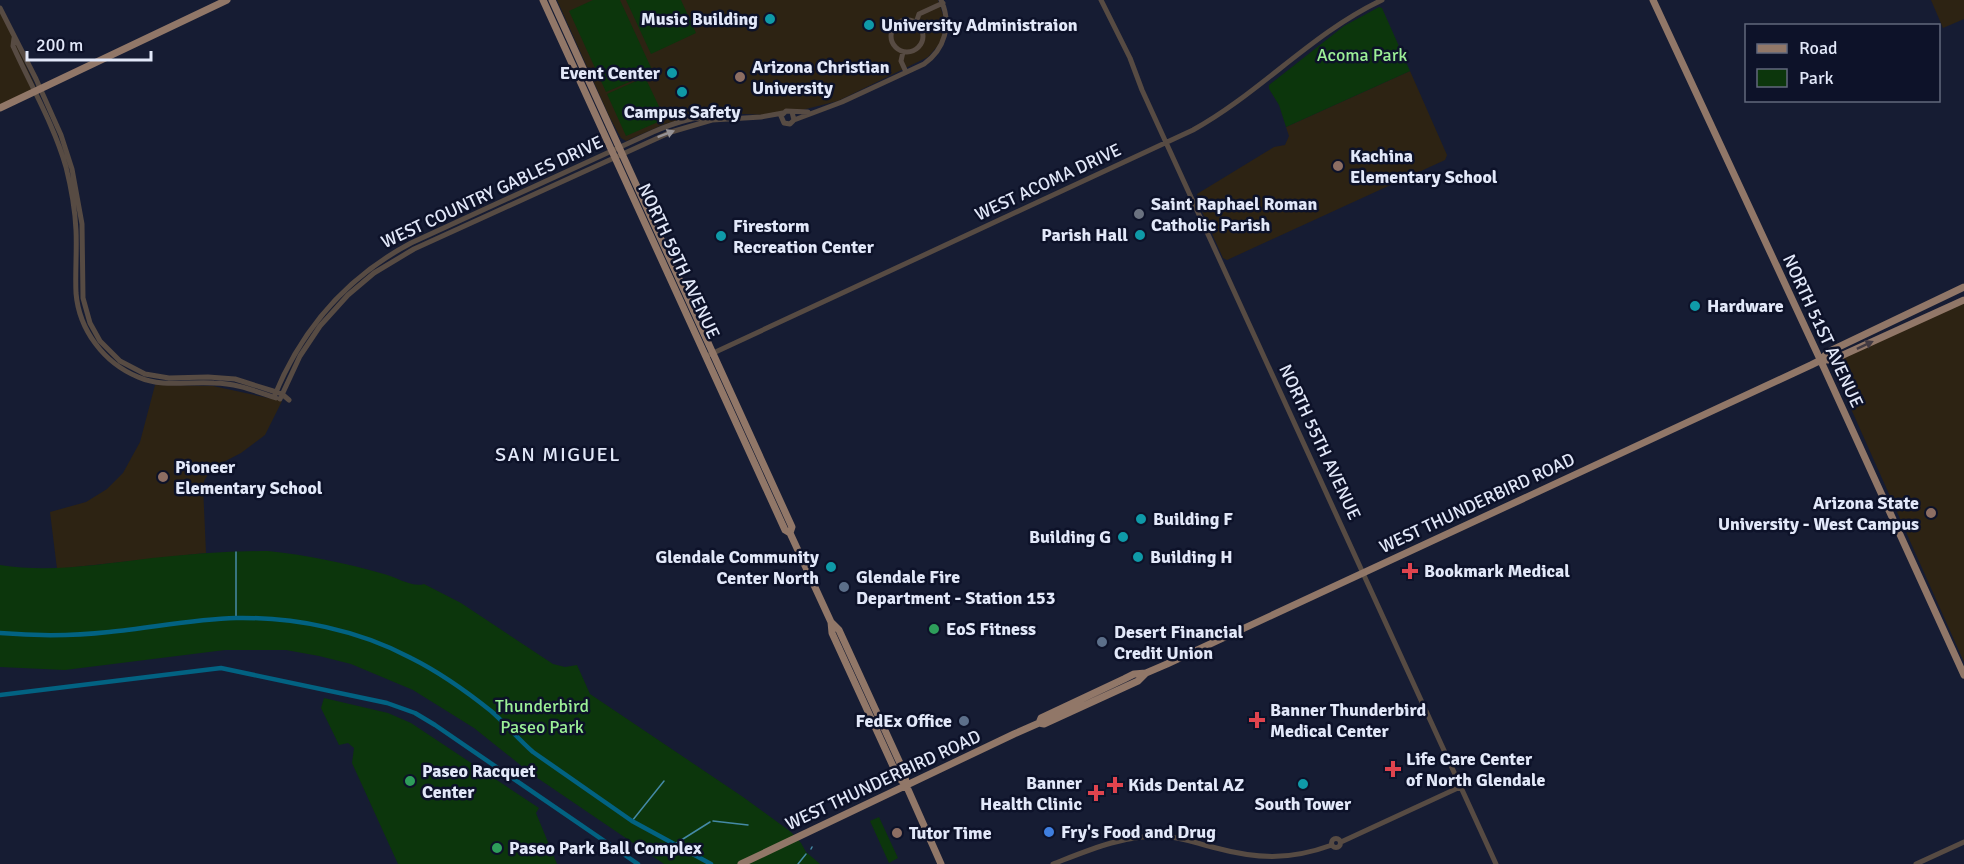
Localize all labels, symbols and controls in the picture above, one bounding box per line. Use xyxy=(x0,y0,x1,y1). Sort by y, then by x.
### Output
place label: Music Building xyxy=(641,8,758,30)
marker: Music Building xyxy=(763,12,777,26)
place label: University Administraion xyxy=(881,14,1078,36)
marker: University Administraion xyxy=(862,18,876,32)
scale bar xyxy=(27,24,152,62)
legend xyxy=(1745,24,1940,102)
text: 200 m xyxy=(36,34,83,56)
text: Road xyxy=(1799,37,1838,59)
park label: Acoma Park xyxy=(1317,44,1407,66)
place label: Arizona Christian University xyxy=(752,56,890,99)
place label: Event Center xyxy=(560,62,661,84)
marker: Event Center xyxy=(665,66,679,80)
text: Park xyxy=(1799,67,1834,89)
marker: Arizona Christian University xyxy=(733,70,747,84)
marker: Campus Safety xyxy=(675,85,689,99)
place label: Campus Safety xyxy=(624,101,740,123)
one-way arrow xyxy=(657,129,675,138)
street label: WEST COUNTRY GABLES DRIVE xyxy=(378,131,606,253)
street label: WEST ACOMA DRIVE xyxy=(971,138,1125,226)
place label: Kachina Elementary School xyxy=(1350,145,1498,188)
marker: Kachina Elementary School xyxy=(1331,159,1345,173)
street label: NORTH 59TH AVENUE xyxy=(633,180,725,342)
place label: Saint Raphael Roman Catholic Parish xyxy=(1151,193,1318,236)
marker: Saint Raphael Roman Catholic Parish xyxy=(1132,207,1146,221)
place label: Firestorm Recreation Center xyxy=(733,215,875,258)
place label: Parish Hall xyxy=(1041,224,1128,246)
marker: Parish Hall xyxy=(1133,228,1147,242)
marker: Firestorm Recreation Center xyxy=(714,229,728,243)
street label: NORTH 51ST AVENUE xyxy=(1778,251,1868,411)
place label: Hardware xyxy=(1707,295,1784,317)
marker: Hardware xyxy=(1688,299,1702,313)
one-way arrow xyxy=(1856,341,1873,350)
street label: NORTH 55TH AVENUE xyxy=(1274,361,1366,523)
district label: SAN MIGUEL xyxy=(495,442,621,467)
street label: WEST THUNDERBIRD ROAD xyxy=(1376,448,1578,558)
place label: Pioneer Elementary School xyxy=(175,456,323,499)
marker: Pioneer Elementary School xyxy=(156,470,170,484)
place label: Arizona State University - West Campus xyxy=(1718,492,1919,535)
marker: Arizona State University - West Campus xyxy=(1924,506,1938,520)
place label: Building F xyxy=(1153,508,1233,530)
marker: Building F xyxy=(1134,512,1148,526)
place label: Building G xyxy=(1029,526,1111,548)
marker: Building G xyxy=(1116,530,1130,544)
place label: Glendale Community Center North xyxy=(655,546,819,589)
place label: Building H xyxy=(1150,546,1233,568)
marker: Building H xyxy=(1131,550,1145,564)
marker: Glendale Community Center North xyxy=(824,560,838,574)
place label: Bookmark Medical xyxy=(1424,560,1570,582)
marker: Bookmark Medical xyxy=(1401,562,1419,580)
place label: Glendale Fire Department - Station 153 xyxy=(856,566,1056,609)
marker: Glendale Fire Department - Station 153 xyxy=(837,580,851,594)
place label: EoS Fitness xyxy=(946,618,1036,640)
place label: Desert Financial Credit Union xyxy=(1114,621,1244,664)
marker: EoS Fitness xyxy=(927,622,941,636)
marker: Desert Financial Credit Union xyxy=(1095,635,1109,649)
park label: Thunderbird Paseo Park xyxy=(495,695,589,738)
place label: Banner Thunderbird Medical Center xyxy=(1270,699,1426,742)
place label: FedEx Office xyxy=(856,710,952,732)
marker: Banner Thunderbird Medical Center xyxy=(1248,711,1266,729)
marker: FedEx Office xyxy=(957,714,971,728)
street label: WEST THUNDERBIRD ROAD xyxy=(782,725,984,835)
place label: Life Care Center of North Glendale xyxy=(1406,748,1545,791)
place label: Paseo Racquet Center xyxy=(422,760,536,803)
marker: Life Care Center of North Glendale xyxy=(1384,760,1402,778)
place label: Banner Health Clinic xyxy=(980,772,1083,815)
marker: Paseo Racquet Center xyxy=(403,774,417,788)
place label: Kids Dental AZ xyxy=(1128,774,1244,796)
marker: Kids Dental AZ xyxy=(1106,776,1124,794)
marker: South Tower xyxy=(1296,777,1310,791)
marker: Banner Health Clinic xyxy=(1087,784,1105,802)
place label: South Tower xyxy=(1255,793,1352,815)
place label: Fry's Food and Drug xyxy=(1061,821,1216,843)
place label: Tutor Time xyxy=(909,822,992,844)
marker: Fry's Food and Drug xyxy=(1042,825,1056,839)
marker: Tutor Time xyxy=(890,826,904,840)
place label: Paseo Park Ball Complex xyxy=(509,837,702,859)
marker: Paseo Park Ball Complex xyxy=(490,841,504,855)

